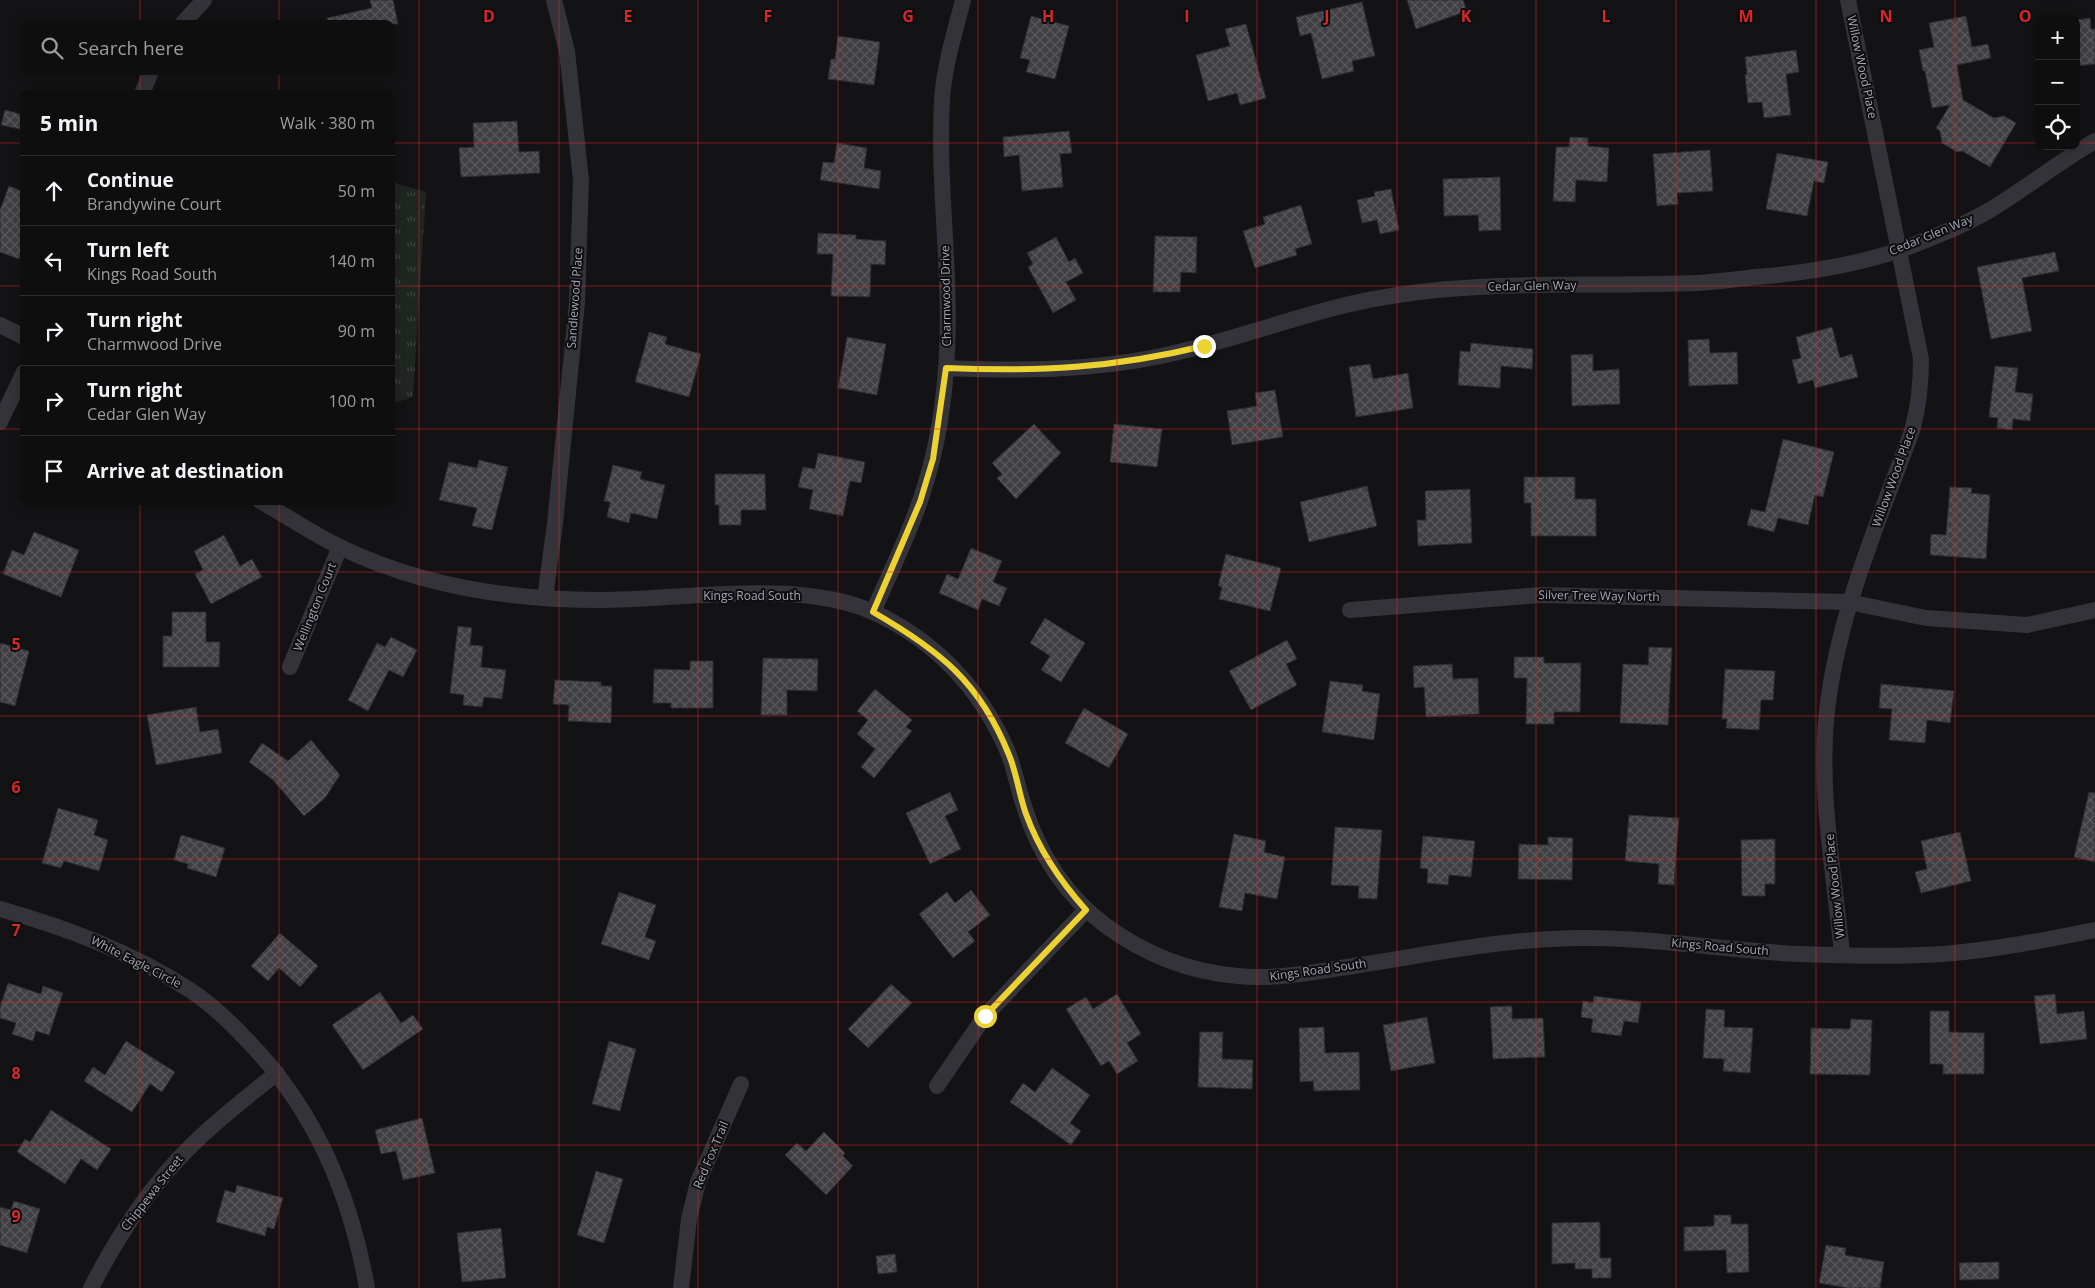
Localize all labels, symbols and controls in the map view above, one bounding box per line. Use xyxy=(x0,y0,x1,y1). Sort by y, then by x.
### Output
text: D xyxy=(483,5,495,27)
text: E xyxy=(624,5,633,27)
text: F xyxy=(764,5,772,27)
text: G xyxy=(902,5,914,27)
text: H xyxy=(1042,5,1054,27)
text: I xyxy=(1184,5,1190,27)
text: J xyxy=(1322,5,1330,27)
text: K xyxy=(1461,5,1472,27)
text: L xyxy=(1601,5,1611,27)
text: M xyxy=(1738,5,1754,27)
text: N xyxy=(1879,5,1893,27)
text: O xyxy=(2019,5,2031,27)
street label: Willow Wood Place xyxy=(1843,14,1882,120)
map controls xyxy=(2035,15,2080,150)
button: + xyxy=(2035,15,2080,60)
search box xyxy=(20,20,395,75)
icon: search xyxy=(38,34,66,62)
text: Search here xyxy=(78,35,184,61)
button: − xyxy=(2035,60,2080,105)
button: locate xyxy=(2035,105,2080,150)
text: 5 min xyxy=(40,109,98,137)
text: Walk · 380 m xyxy=(280,112,375,134)
text: Continue xyxy=(87,167,174,193)
icon: ahead xyxy=(40,177,68,205)
text: 50 m xyxy=(338,180,375,202)
text: Brandywine Court xyxy=(87,193,222,215)
street label: Cedar Glen Way xyxy=(1886,210,1976,259)
text: Turn left xyxy=(87,237,169,263)
street label: Charmwood Drive xyxy=(936,245,955,347)
icon: left xyxy=(40,247,68,275)
street label: Sandlewood Place xyxy=(562,247,587,349)
text: 140 m xyxy=(329,250,375,272)
text: Kings Road South xyxy=(87,263,217,285)
street label: Cedar Glen Way xyxy=(1487,276,1578,295)
text: Turn right xyxy=(87,307,182,333)
icon: right xyxy=(40,317,68,345)
text: 90 m xyxy=(338,320,375,342)
text: Charmwood Drive xyxy=(87,333,222,355)
route end xyxy=(1193,335,1216,358)
text: Turn right xyxy=(87,377,182,403)
icon: right xyxy=(40,387,68,415)
text: 100 m xyxy=(329,390,375,412)
text: Cedar Glen Way xyxy=(87,403,206,425)
street label: Willow Wood Place xyxy=(1868,424,1920,529)
icon: arrive xyxy=(40,457,68,485)
text: Arrive at destination xyxy=(87,458,284,484)
street label: Wellington Court xyxy=(289,560,340,654)
street label: Silver Tree Way North xyxy=(1538,586,1660,605)
street label: Kings Road South xyxy=(703,587,801,604)
text: 5 xyxy=(11,633,21,655)
text: 6 xyxy=(11,776,21,798)
street label: Willow Wood Place xyxy=(1821,833,1848,939)
text: 7 xyxy=(11,919,21,941)
street label: White Eagle Circle xyxy=(88,931,185,992)
street label: Kings Road South xyxy=(1671,934,1769,959)
street label: Kings Road South xyxy=(1268,954,1367,985)
route start xyxy=(974,1005,997,1028)
text: 8 xyxy=(11,1062,21,1084)
street label: Red Fox Trail xyxy=(689,1119,732,1191)
street label: Chippewa Street xyxy=(117,1151,187,1234)
text: 9 xyxy=(11,1205,21,1227)

